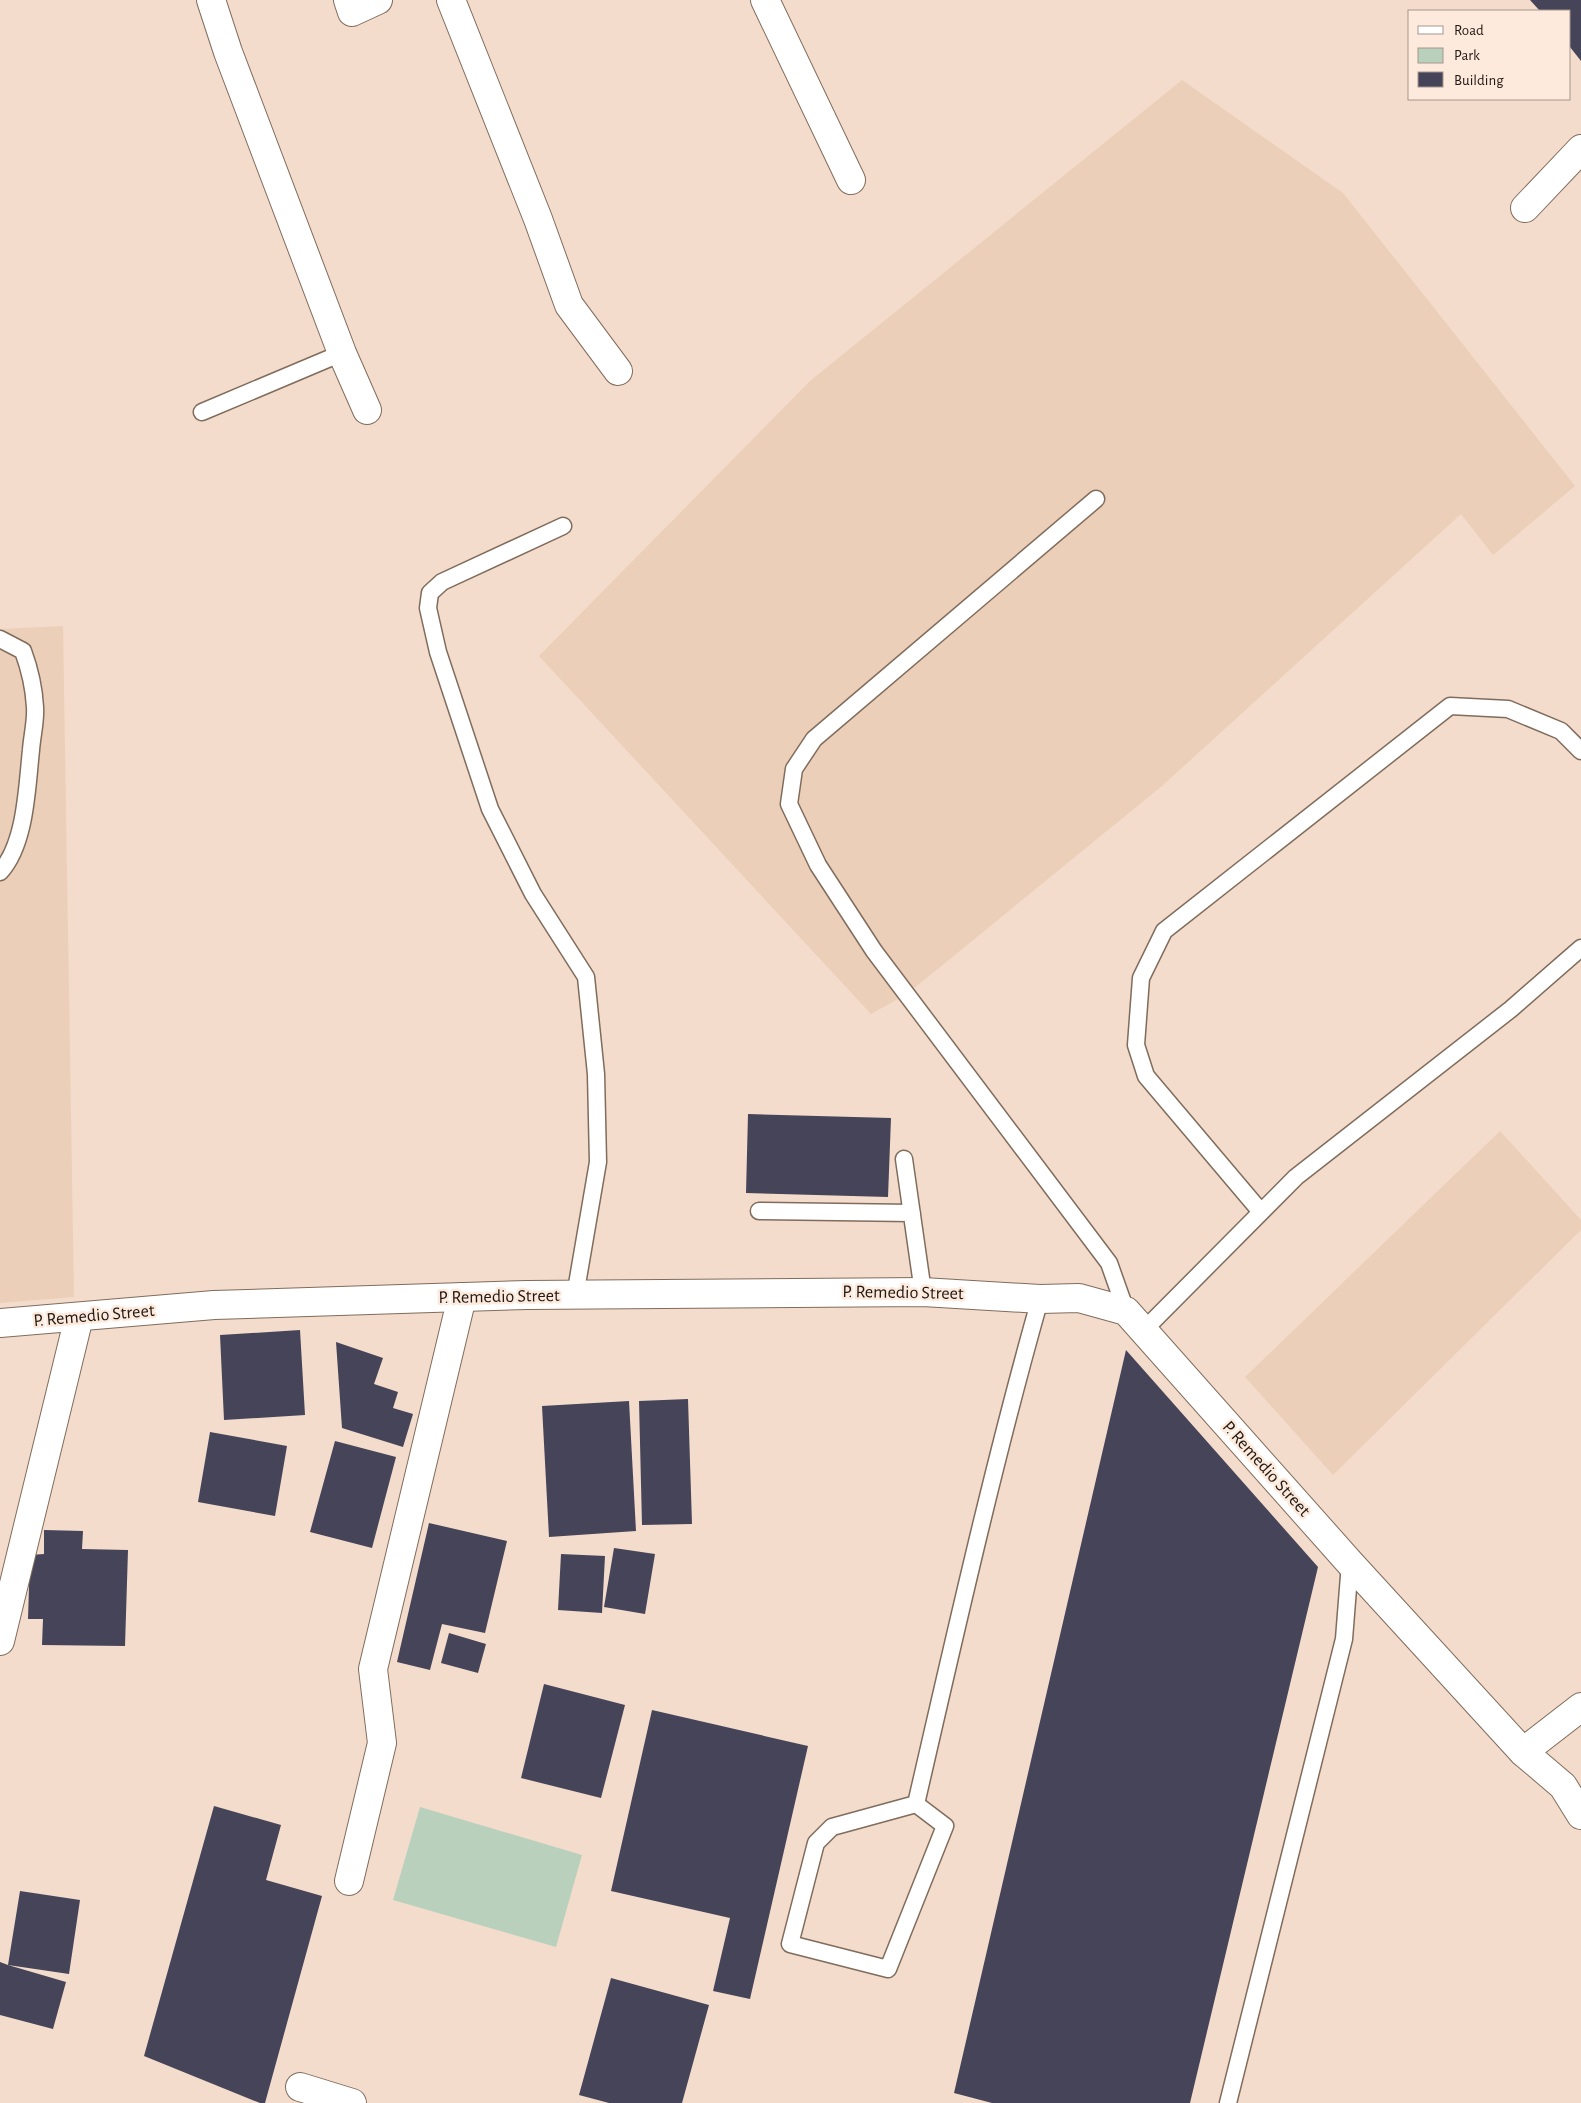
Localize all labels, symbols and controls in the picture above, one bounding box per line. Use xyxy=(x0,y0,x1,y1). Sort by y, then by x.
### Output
legend xyxy=(1408,10,1571,100)
text: Road xyxy=(1454,23,1484,38)
text: Park xyxy=(1454,48,1480,63)
text: Building xyxy=(1454,73,1504,88)
street label: P. Remedio Street xyxy=(842,1283,964,1303)
street label: P. Remedio Street xyxy=(438,1287,560,1307)
street label: P. Remedio Street xyxy=(33,1302,155,1330)
street label: P. Remedio Street xyxy=(1219,1418,1313,1520)

